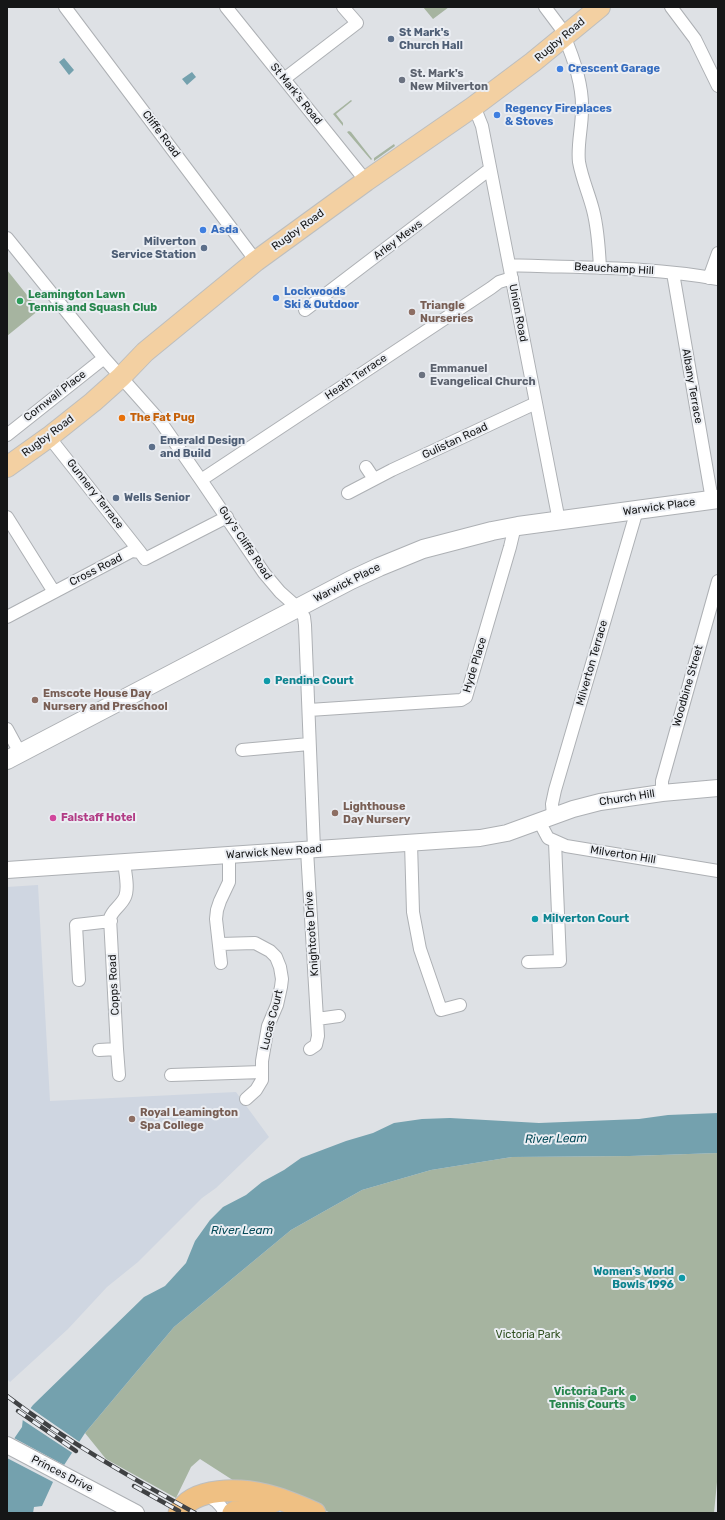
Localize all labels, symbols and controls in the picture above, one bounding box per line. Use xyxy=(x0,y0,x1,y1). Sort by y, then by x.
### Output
street label: Rugby Road xyxy=(532,15,588,65)
place label: St Mark's Church Hall xyxy=(399,26,463,52)
marker: St Mark's Church Hall xyxy=(386,34,396,44)
street label: St Mark's Road xyxy=(267,61,325,127)
place label: Crescent Garage xyxy=(568,62,660,76)
marker: Crescent Garage xyxy=(555,64,565,74)
place label: St. Mark's New Milverton xyxy=(410,67,488,93)
marker: St. Mark's New Milverton xyxy=(397,75,407,85)
place label: Regency Fireplaces & Stoves xyxy=(505,102,612,128)
street label: Cliffe Road xyxy=(139,108,183,160)
marker: Regency Fireplaces & Stoves xyxy=(492,110,502,120)
street label: Rugby Road xyxy=(269,207,327,253)
street label: Arley Mews xyxy=(371,217,425,263)
place label: Asda xyxy=(211,223,238,237)
marker: Asda xyxy=(198,225,208,235)
place label: Milverton Service Station xyxy=(111,235,196,261)
marker: Milverton Service Station xyxy=(199,243,209,253)
street label: Beauchamp Hill xyxy=(574,260,654,278)
street label: Union Road xyxy=(506,283,530,343)
place label: Lockwoods Ski & Outdoor xyxy=(284,285,359,311)
place label: Leamington Lawn Tennis and Squash Club xyxy=(28,288,157,314)
marker: Lockwoods Ski & Outdoor xyxy=(271,293,281,303)
marker: Leamington Lawn Tennis and Squash Club xyxy=(15,296,25,306)
place label: Triangle Nurseries xyxy=(420,299,473,325)
marker: Triangle Nurseries xyxy=(407,307,417,317)
street label: Albany Terrace xyxy=(679,347,705,425)
street label: Heath Terrace xyxy=(323,351,389,403)
place label: Emmanuel Evangelical Church xyxy=(430,362,536,388)
street label: Cornwall Place xyxy=(21,368,89,424)
marker: Emmanuel Evangelical Church xyxy=(417,370,427,380)
place label: The Fat Pug xyxy=(130,411,195,425)
street label: Rugby Road xyxy=(19,412,77,460)
marker: The Fat Pug xyxy=(117,413,127,423)
street label: Gulistan Road xyxy=(420,420,490,462)
place label: Emerald Design and Build xyxy=(160,434,245,460)
marker: Emerald Design and Build xyxy=(147,442,157,452)
street label: Gunnery Terrace xyxy=(64,457,126,531)
place label: Wells Senior xyxy=(124,491,190,505)
marker: Wells Senior xyxy=(111,493,121,503)
street label: Warwick Place xyxy=(622,495,696,519)
street label: Guy's Cliffe Road xyxy=(216,504,274,582)
street label: Cross Road xyxy=(67,551,125,589)
street label: Warwick Place xyxy=(312,561,382,605)
street label: Milverton Terrace xyxy=(573,619,611,707)
street label: Hyde Place xyxy=(460,636,490,694)
street label: Woodbine Street xyxy=(670,644,706,728)
place label: Pendine Court xyxy=(275,674,354,688)
marker: Pendine Court xyxy=(262,676,272,686)
place label: Emscote House Day Nursery and Preschool xyxy=(43,687,168,713)
marker: Emscote House Day Nursery and Preschool xyxy=(30,695,40,705)
street label: Church Hill xyxy=(598,787,656,809)
place label: Lighthouse Day Nursery xyxy=(343,800,410,826)
marker: Lighthouse Day Nursery xyxy=(330,808,340,818)
place label: Falstaff Hotel xyxy=(61,811,136,825)
marker: Falstaff Hotel xyxy=(48,813,58,823)
street label: Warwick New Road xyxy=(226,842,322,862)
street label: Milverton Hill xyxy=(589,843,657,867)
street label: Knightcote Drive xyxy=(302,891,322,977)
place label: Milverton Court xyxy=(543,912,629,926)
marker: Milverton Court xyxy=(530,914,540,924)
street label: Copps Road xyxy=(106,954,122,1016)
street label: Lucas Court xyxy=(258,988,286,1052)
place label: Royal Leamington Spa College xyxy=(140,1106,238,1132)
marker: Royal Leamington Spa College xyxy=(127,1114,137,1124)
water label: River Leam xyxy=(525,1131,587,1147)
water label: River Leam xyxy=(211,1224,273,1238)
place label: Women's World Bowls 1996 xyxy=(593,1265,674,1291)
marker: Women's World Bowls 1996 xyxy=(677,1273,687,1283)
park label: Victoria Park xyxy=(495,1328,561,1342)
place label: Victoria Park Tennis Courts xyxy=(549,1385,625,1411)
marker: Victoria Park Tennis Courts xyxy=(628,1393,638,1403)
street label: Princes Drive xyxy=(29,1453,95,1495)

